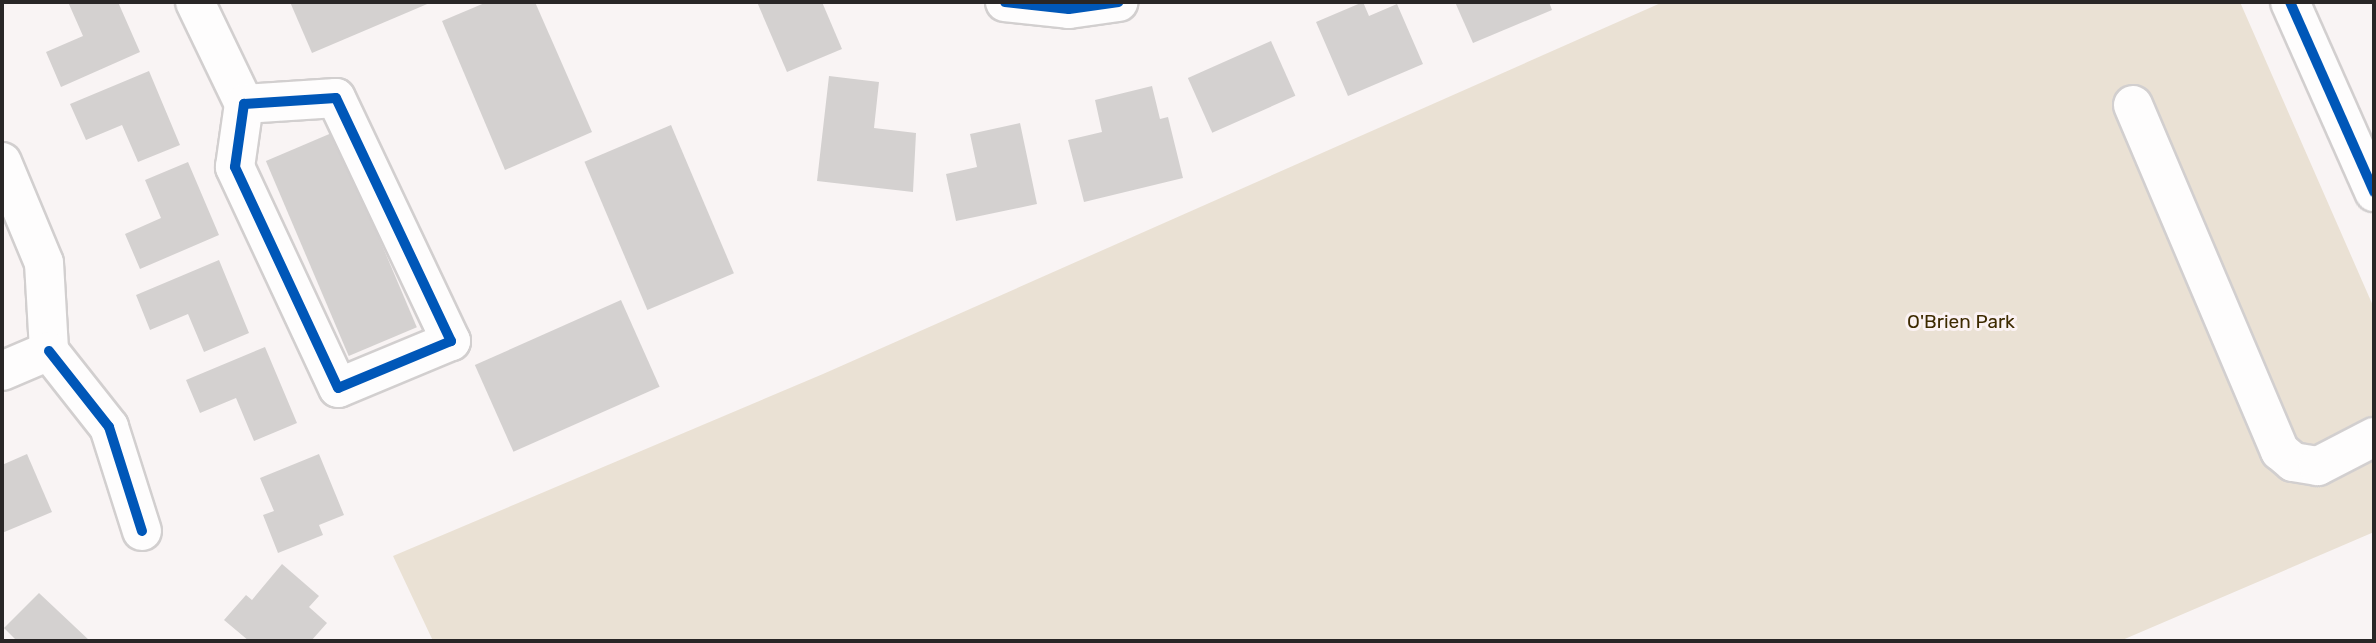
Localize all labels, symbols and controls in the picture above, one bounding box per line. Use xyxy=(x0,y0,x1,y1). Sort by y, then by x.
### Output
park label: O'Brien Park xyxy=(1907,311,2015,333)

